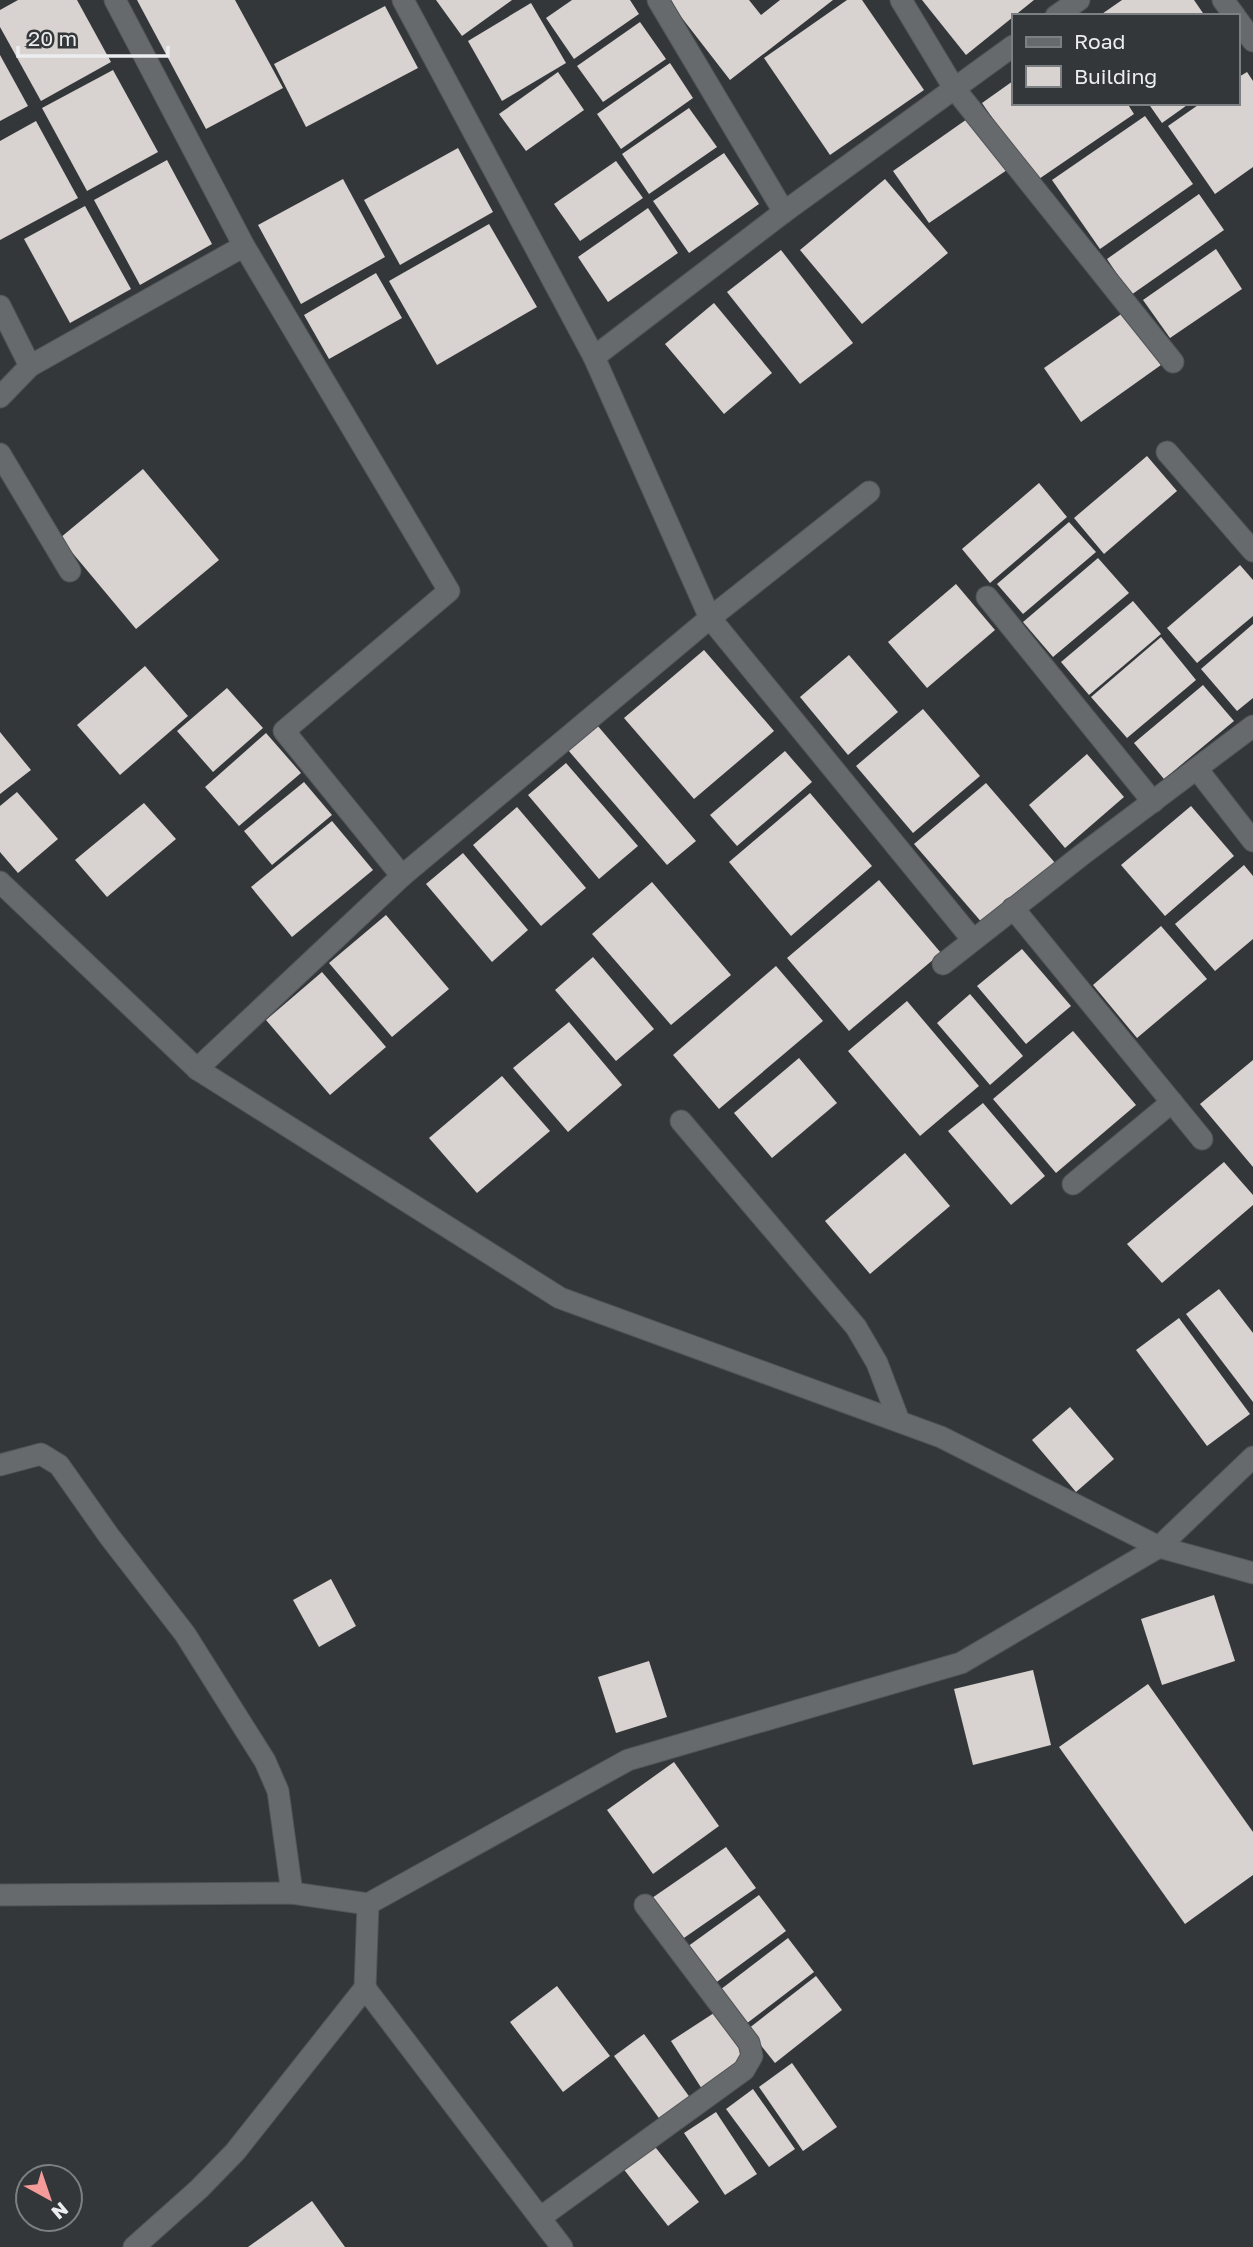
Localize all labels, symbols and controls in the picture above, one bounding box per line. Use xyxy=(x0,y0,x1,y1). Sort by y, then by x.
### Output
scale bar xyxy=(18,14,168,58)
legend xyxy=(1012,14,1239,105)
text: 20 m xyxy=(28,25,77,51)
text: Road xyxy=(1074,28,1125,54)
text: Building xyxy=(1074,63,1157,89)
north arrow xyxy=(14,2163,84,2233)
text: N xyxy=(47,2198,73,2225)

